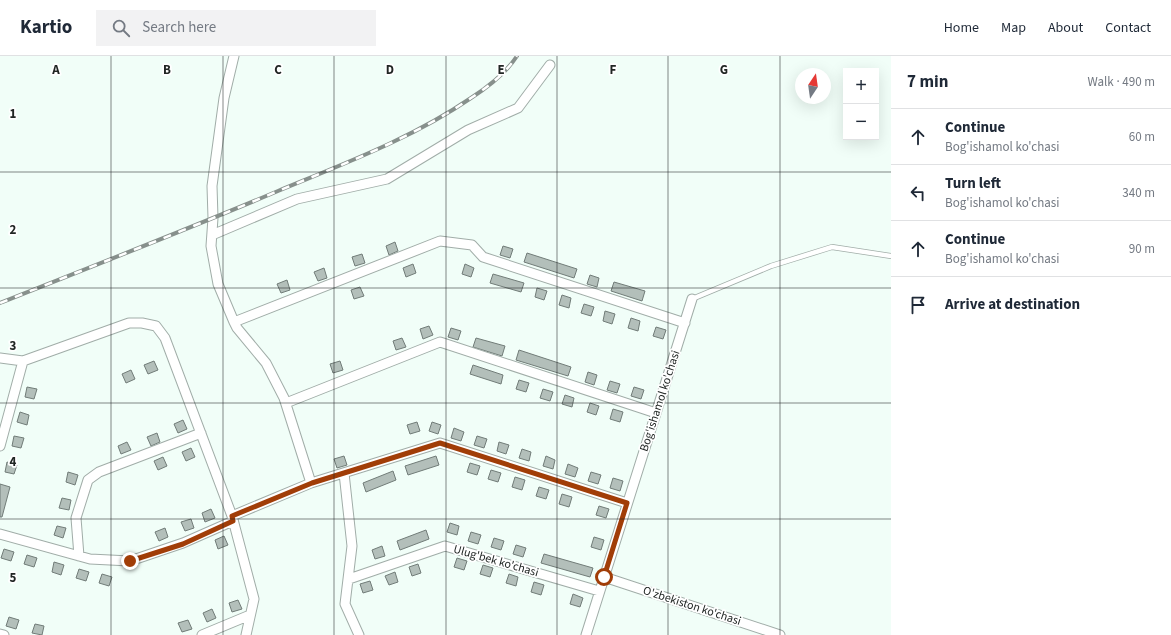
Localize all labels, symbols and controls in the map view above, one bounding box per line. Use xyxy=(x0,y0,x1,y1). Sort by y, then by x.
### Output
search box xyxy=(96,10,376,46)
text: Kartio xyxy=(20,14,72,41)
icon: search xyxy=(110,17,132,39)
text: Search here xyxy=(142,17,216,38)
text: Home xyxy=(944,18,979,38)
text: Map xyxy=(1001,18,1026,38)
text: About xyxy=(1048,18,1083,38)
text: Contact xyxy=(1105,18,1151,38)
text: A xyxy=(51,61,60,79)
text: B xyxy=(163,61,171,79)
text: C xyxy=(274,61,282,79)
text: D xyxy=(386,61,394,79)
text: E xyxy=(497,61,505,79)
text: F xyxy=(610,61,617,79)
text: G xyxy=(720,61,728,79)
north arrow xyxy=(795,68,831,104)
map controls xyxy=(843,68,879,140)
button: + xyxy=(843,68,879,104)
text: 7 min xyxy=(907,70,948,94)
text: Walk · 490 m xyxy=(1087,73,1155,91)
button: − xyxy=(843,104,879,140)
text: 1 xyxy=(10,105,17,123)
text: Continue xyxy=(945,117,1005,138)
icon: ahead xyxy=(907,126,929,148)
text: 60 m xyxy=(1129,128,1155,146)
text: Bog'ishamol ko'chasi xyxy=(945,138,1059,156)
text: Turn left xyxy=(945,173,1001,194)
icon: left xyxy=(907,182,929,204)
text: 340 m xyxy=(1122,184,1155,202)
text: Bog'ishamol ko'chasi xyxy=(945,194,1059,212)
text: 2 xyxy=(10,221,17,239)
text: Continue xyxy=(945,229,1005,250)
icon: ahead xyxy=(907,238,929,260)
text: 90 m xyxy=(1129,240,1155,258)
text: Bog'ishamol ko'chasi xyxy=(945,250,1059,268)
icon: arrive xyxy=(907,294,929,316)
text: Arrive at destination xyxy=(945,294,1080,315)
text: 3 xyxy=(10,337,17,355)
street label: Bog'ishamol ko'chasi xyxy=(636,348,684,454)
text: 4 xyxy=(10,453,17,471)
street label: Ulug'bek ko'chasi xyxy=(451,541,541,581)
route end xyxy=(121,552,139,570)
route start xyxy=(595,568,613,586)
text: 5 xyxy=(10,569,17,587)
street label: O'zbekiston ko'chasi xyxy=(641,582,743,630)

